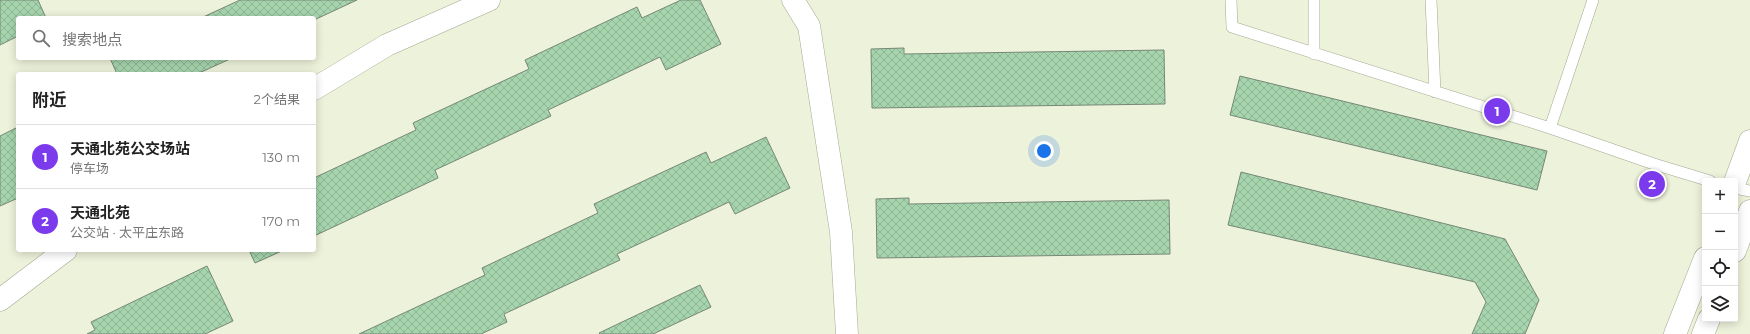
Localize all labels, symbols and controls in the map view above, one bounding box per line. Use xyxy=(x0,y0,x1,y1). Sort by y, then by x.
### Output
search box xyxy=(16,16,316,60)
icon: search xyxy=(30,27,52,49)
text: 搜索地点 xyxy=(62,30,122,49)
text: 附近 xyxy=(32,90,66,110)
text: 2个结果 xyxy=(254,91,300,107)
pin: 1 xyxy=(1484,96,1510,126)
text: 天通北苑公交场站 xyxy=(70,139,190,158)
your location xyxy=(1034,141,1054,161)
text: 1 xyxy=(42,149,48,165)
text: 130 m xyxy=(262,149,300,165)
text: 停车场 xyxy=(70,160,109,176)
pin: 2 xyxy=(1639,169,1665,199)
map controls xyxy=(1702,178,1738,322)
button: + xyxy=(1702,178,1738,214)
text: 天通北苑 xyxy=(70,203,130,222)
text: 2 xyxy=(41,213,49,229)
text: 170 m xyxy=(262,213,300,229)
button: − xyxy=(1702,214,1738,250)
text: 公交站 · 太平庄东路 xyxy=(70,224,184,240)
button: locate xyxy=(1702,250,1738,286)
button: layers xyxy=(1702,286,1738,322)

